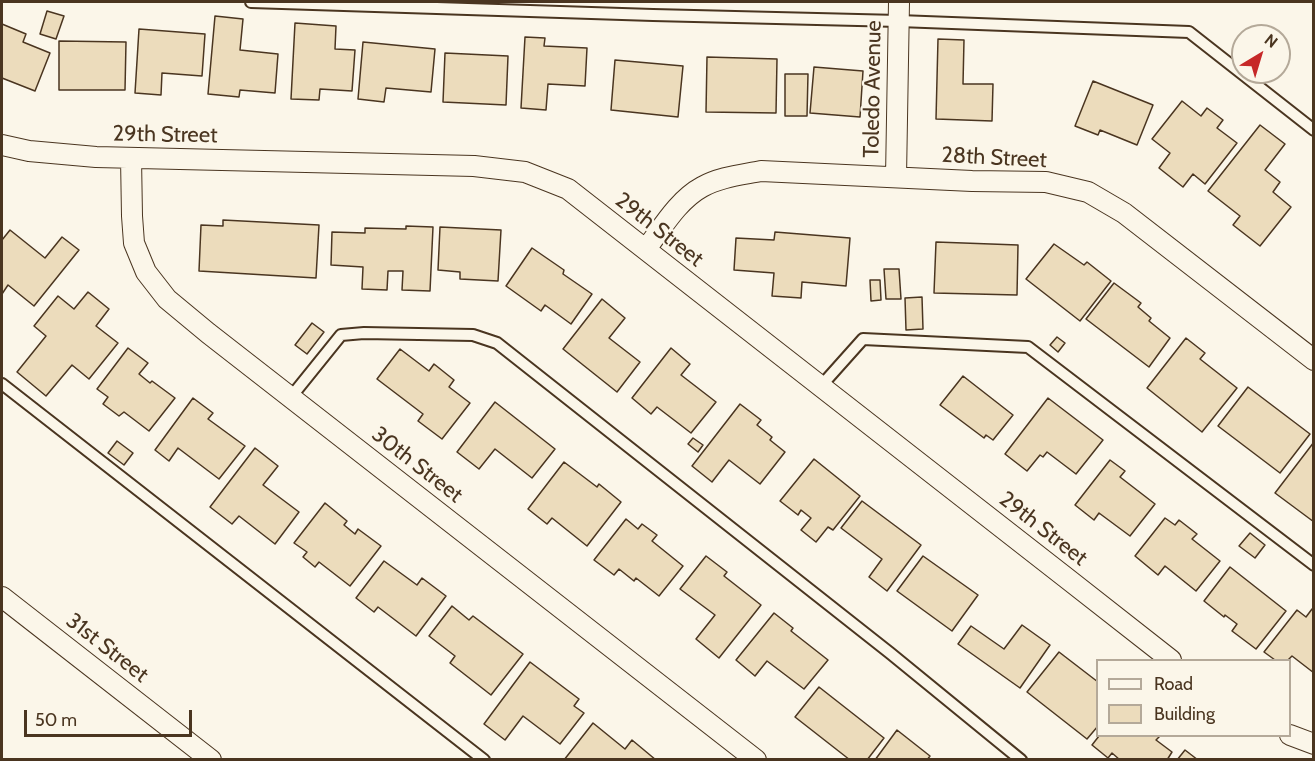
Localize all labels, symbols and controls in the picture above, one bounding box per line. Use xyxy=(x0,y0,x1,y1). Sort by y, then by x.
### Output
street label: Toledo Avenue xyxy=(859,20,887,158)
north arrow xyxy=(1231,24,1291,84)
text: N xyxy=(1261,30,1281,52)
street label: 29th Street xyxy=(112,121,218,149)
street label: 28th Street xyxy=(941,142,1047,174)
street label: 29th Street xyxy=(610,187,708,273)
street label: 30th Street xyxy=(366,421,468,509)
street label: 29th Street xyxy=(994,486,1092,572)
street label: 31st Street xyxy=(61,608,153,688)
legend xyxy=(1096,659,1291,737)
text: Road xyxy=(1154,673,1193,695)
scale bar xyxy=(27,698,195,736)
text: Building xyxy=(1154,703,1215,725)
text: 50 m xyxy=(35,709,77,731)

